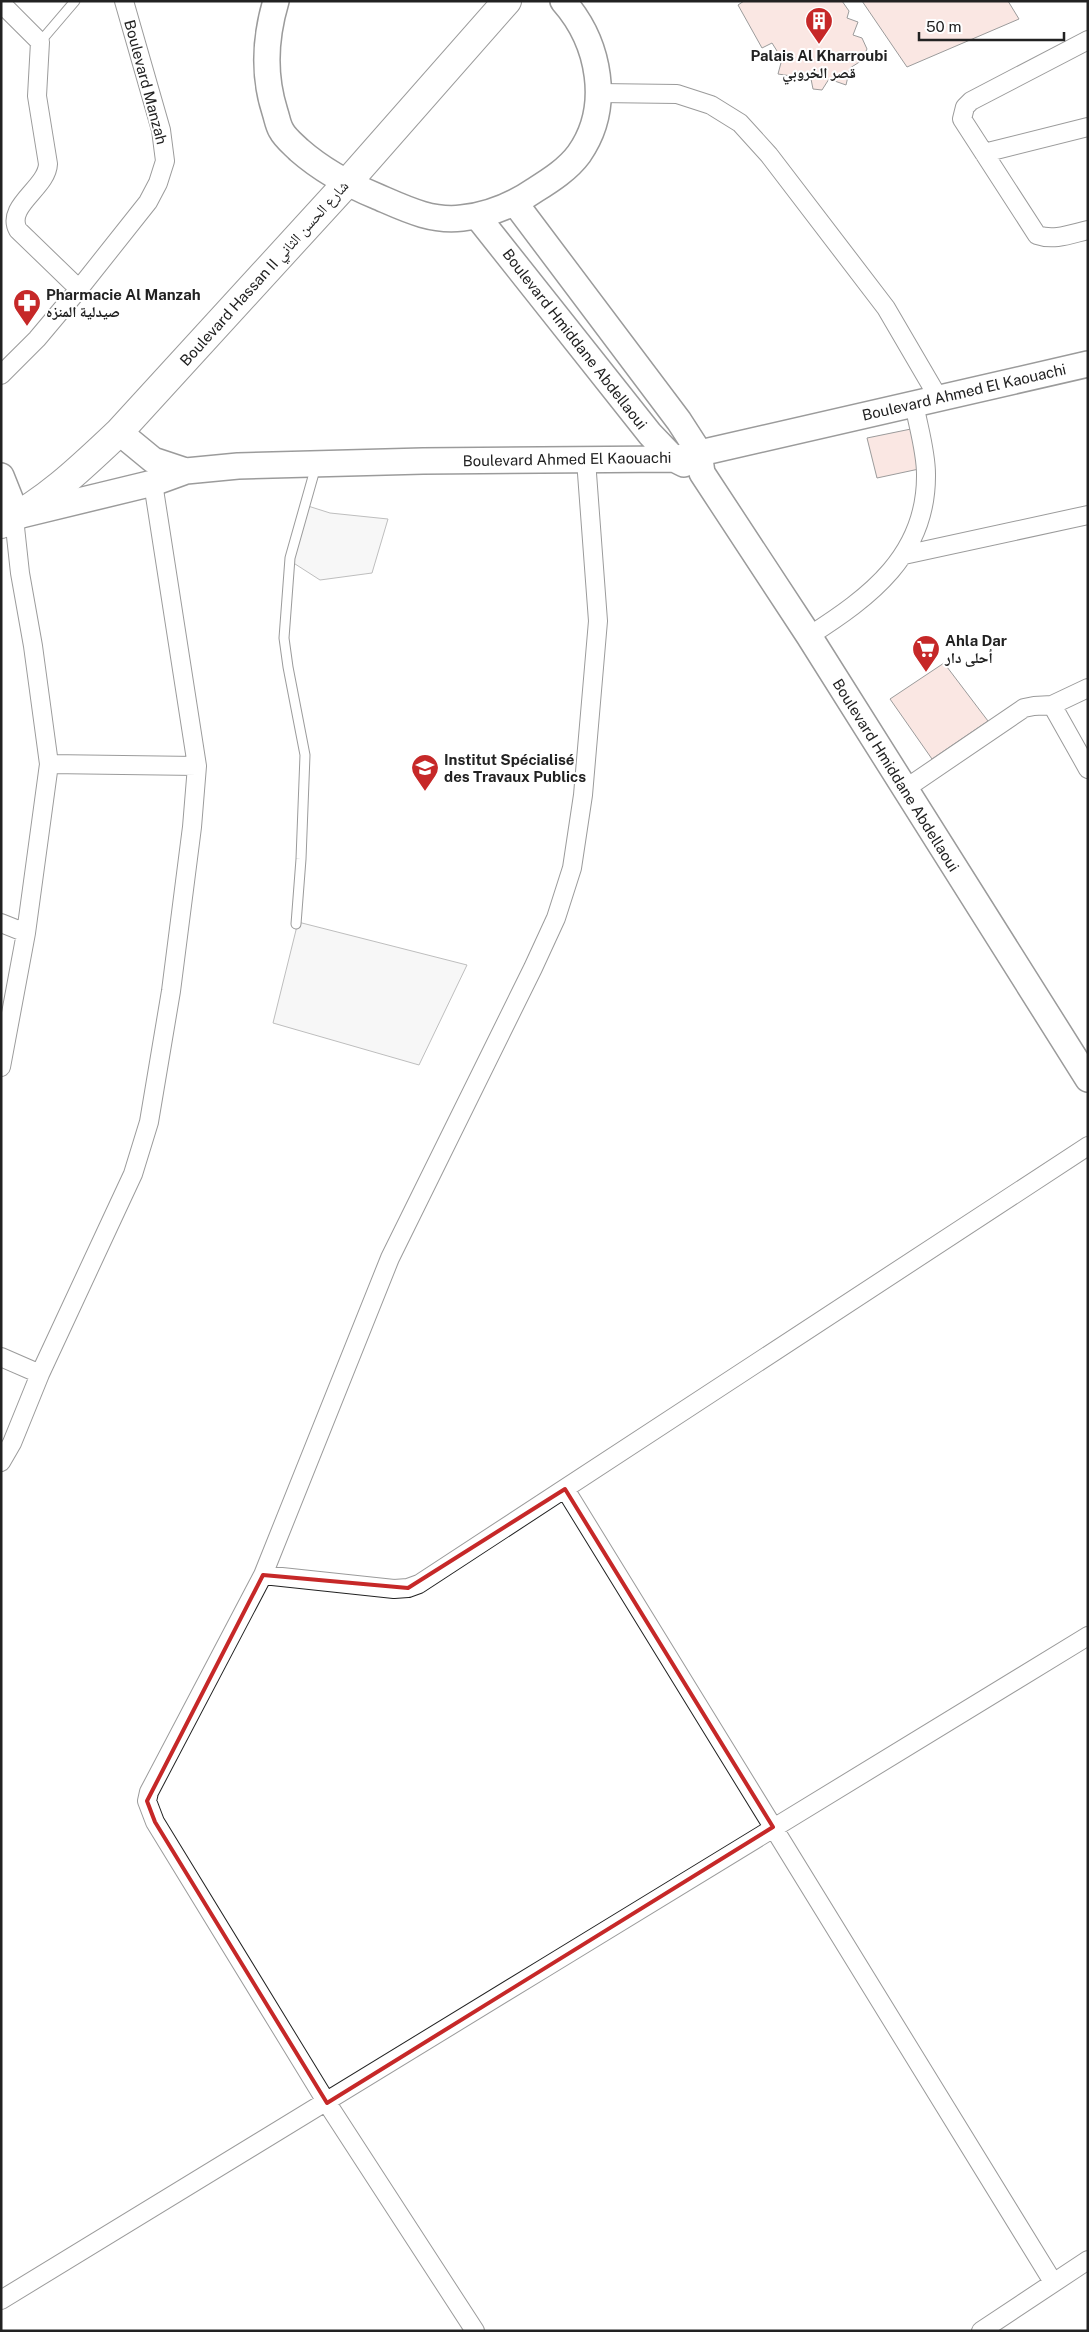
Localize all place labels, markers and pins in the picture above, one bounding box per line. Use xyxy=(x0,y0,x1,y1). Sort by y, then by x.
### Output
building icon: Palais Al Kharroubi قصر الخروبي xyxy=(804,6,834,45)
place label: Palais Al Kharroubi قصر الخروبي xyxy=(751,47,887,84)
place label: Pharmacie Al Manzah صيدلية المنزه xyxy=(46,286,201,320)
pharmacy icon: Pharmacie Al Manzah صيدلية المنزه xyxy=(12,288,42,327)
place label: Ahla Dar أحلى دار xyxy=(944,632,1007,667)
supermarket icon: Ahla Dar أحلى دار xyxy=(911,634,941,673)
place label: Institut Spécialisé des Travaux Publics xyxy=(444,751,586,785)
school or university icon: Institut Spécialisé des Travaux Publics xyxy=(410,753,440,792)

